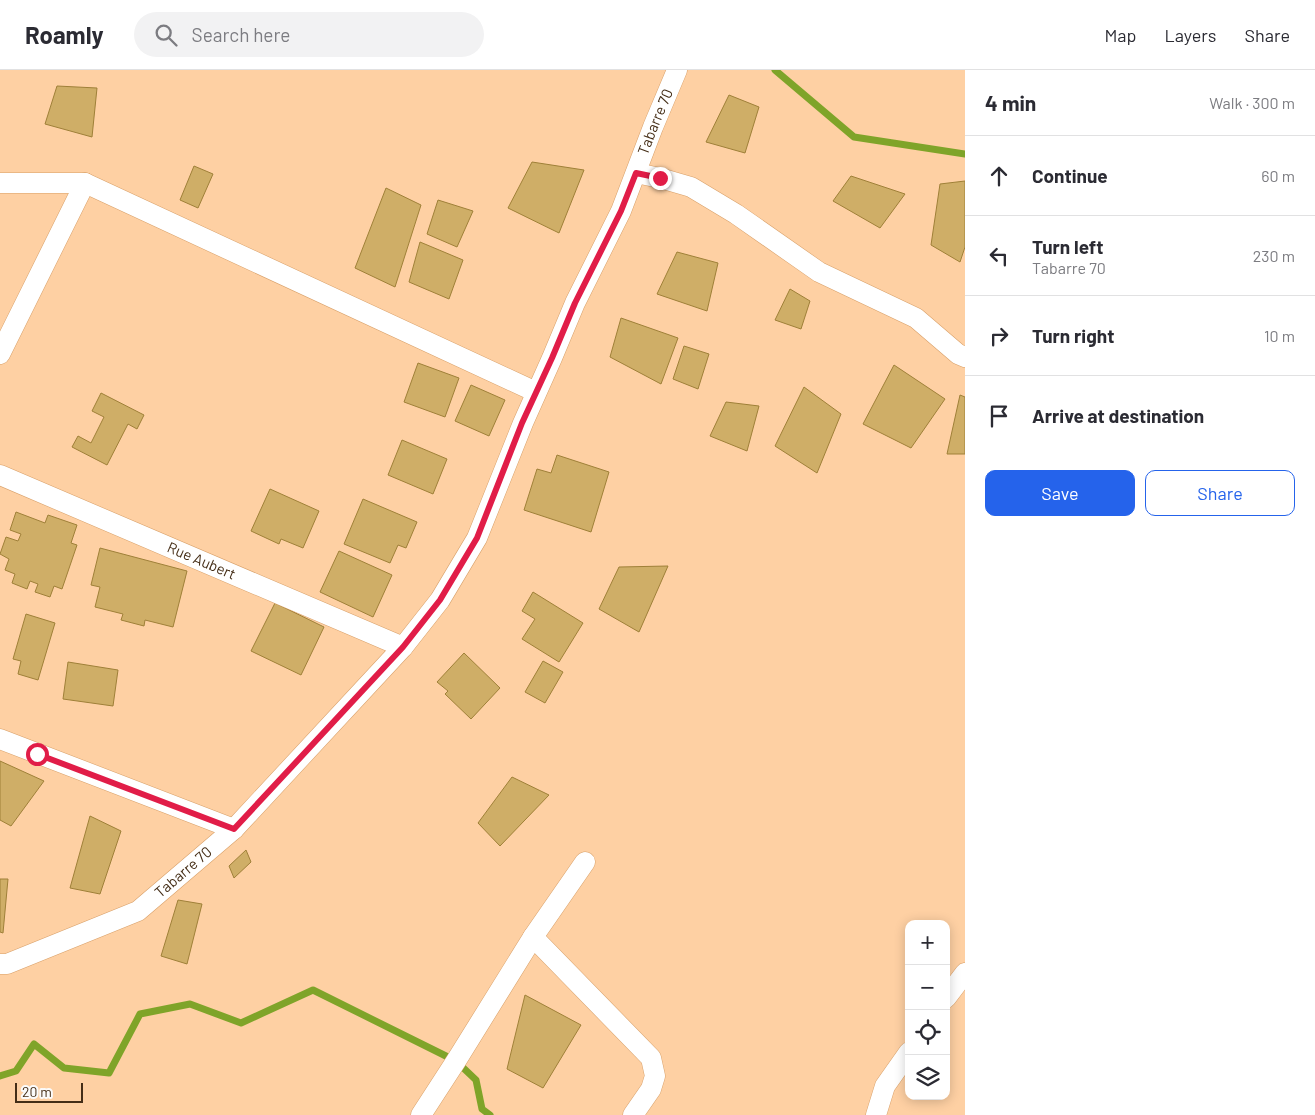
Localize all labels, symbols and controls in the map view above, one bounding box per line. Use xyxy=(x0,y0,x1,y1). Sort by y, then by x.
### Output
search box xyxy=(134,12,484,57)
text: Roamly xyxy=(25,20,104,49)
icon: search xyxy=(152,21,180,49)
text: Search here xyxy=(192,23,290,46)
text: Map xyxy=(1104,24,1136,46)
text: Layers xyxy=(1164,24,1217,46)
text: Share xyxy=(1245,24,1290,46)
street label: Tabarre 70 xyxy=(633,86,676,157)
text: 4 min xyxy=(985,90,1036,115)
text: Walk · 300 m xyxy=(1209,93,1295,112)
icon: ahead xyxy=(985,162,1013,190)
text: Continue xyxy=(1032,164,1108,187)
text: 60 m xyxy=(1261,166,1295,185)
route end xyxy=(649,167,672,190)
text: Turn left xyxy=(1032,235,1103,258)
icon: left xyxy=(985,242,1013,270)
text: 230 m xyxy=(1253,246,1295,265)
text: Tabarre 70 xyxy=(1032,258,1106,277)
icon: right xyxy=(985,322,1013,350)
text: Turn right xyxy=(1032,324,1114,347)
text: 10 m xyxy=(1264,326,1295,345)
icon: arrive xyxy=(985,402,1013,430)
text: Arrive at destination xyxy=(1032,404,1204,427)
button: Save xyxy=(985,470,1135,516)
button: Share xyxy=(1145,470,1295,516)
street label: Rue Aubert xyxy=(165,538,239,583)
route start xyxy=(26,743,49,766)
street label: Tabarre 70 xyxy=(151,842,215,901)
map controls xyxy=(905,920,950,1100)
button: + xyxy=(905,920,950,965)
button: − xyxy=(905,965,950,1010)
button: locate xyxy=(905,1010,950,1055)
button: layers xyxy=(905,1055,950,1100)
scale bar xyxy=(15,1080,82,1103)
text: 20 m xyxy=(22,1083,52,1100)

